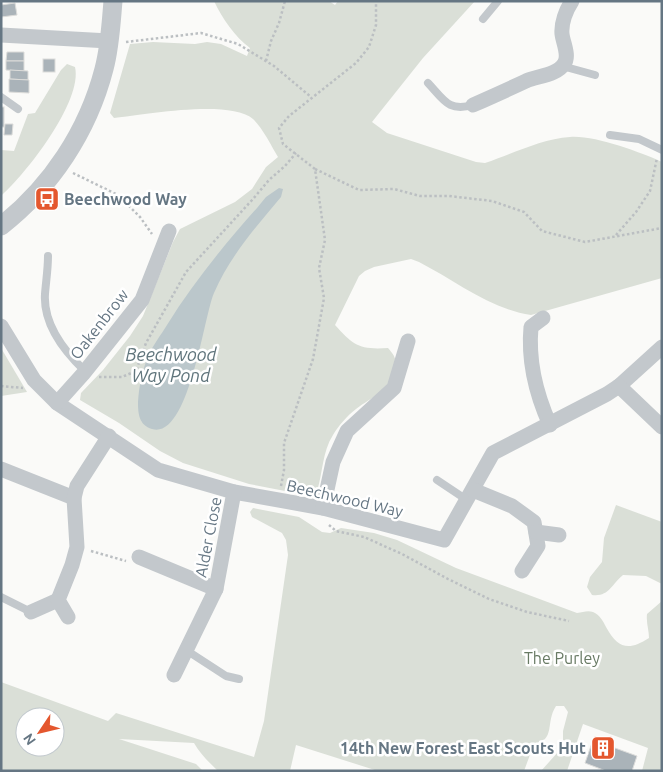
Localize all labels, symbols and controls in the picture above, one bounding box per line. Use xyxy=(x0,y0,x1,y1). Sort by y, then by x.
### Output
bus stop icon: Beechwood Way xyxy=(34,186,60,212)
place label: Beechwood Way xyxy=(64,190,187,208)
street label: Oakenbrow xyxy=(66,285,132,362)
water label: Beechwood Way Pond xyxy=(126,344,217,385)
street label: Beechwood Way xyxy=(285,476,405,520)
street label: Alder Close xyxy=(191,495,225,579)
park label: The Purley xyxy=(524,649,600,667)
north arrow xyxy=(15,707,65,757)
text: N xyxy=(20,731,39,748)
building icon: 14th New Forest East Scouts Hut xyxy=(590,735,616,761)
place label: 14th New Forest East Scouts Hut xyxy=(340,739,586,757)

